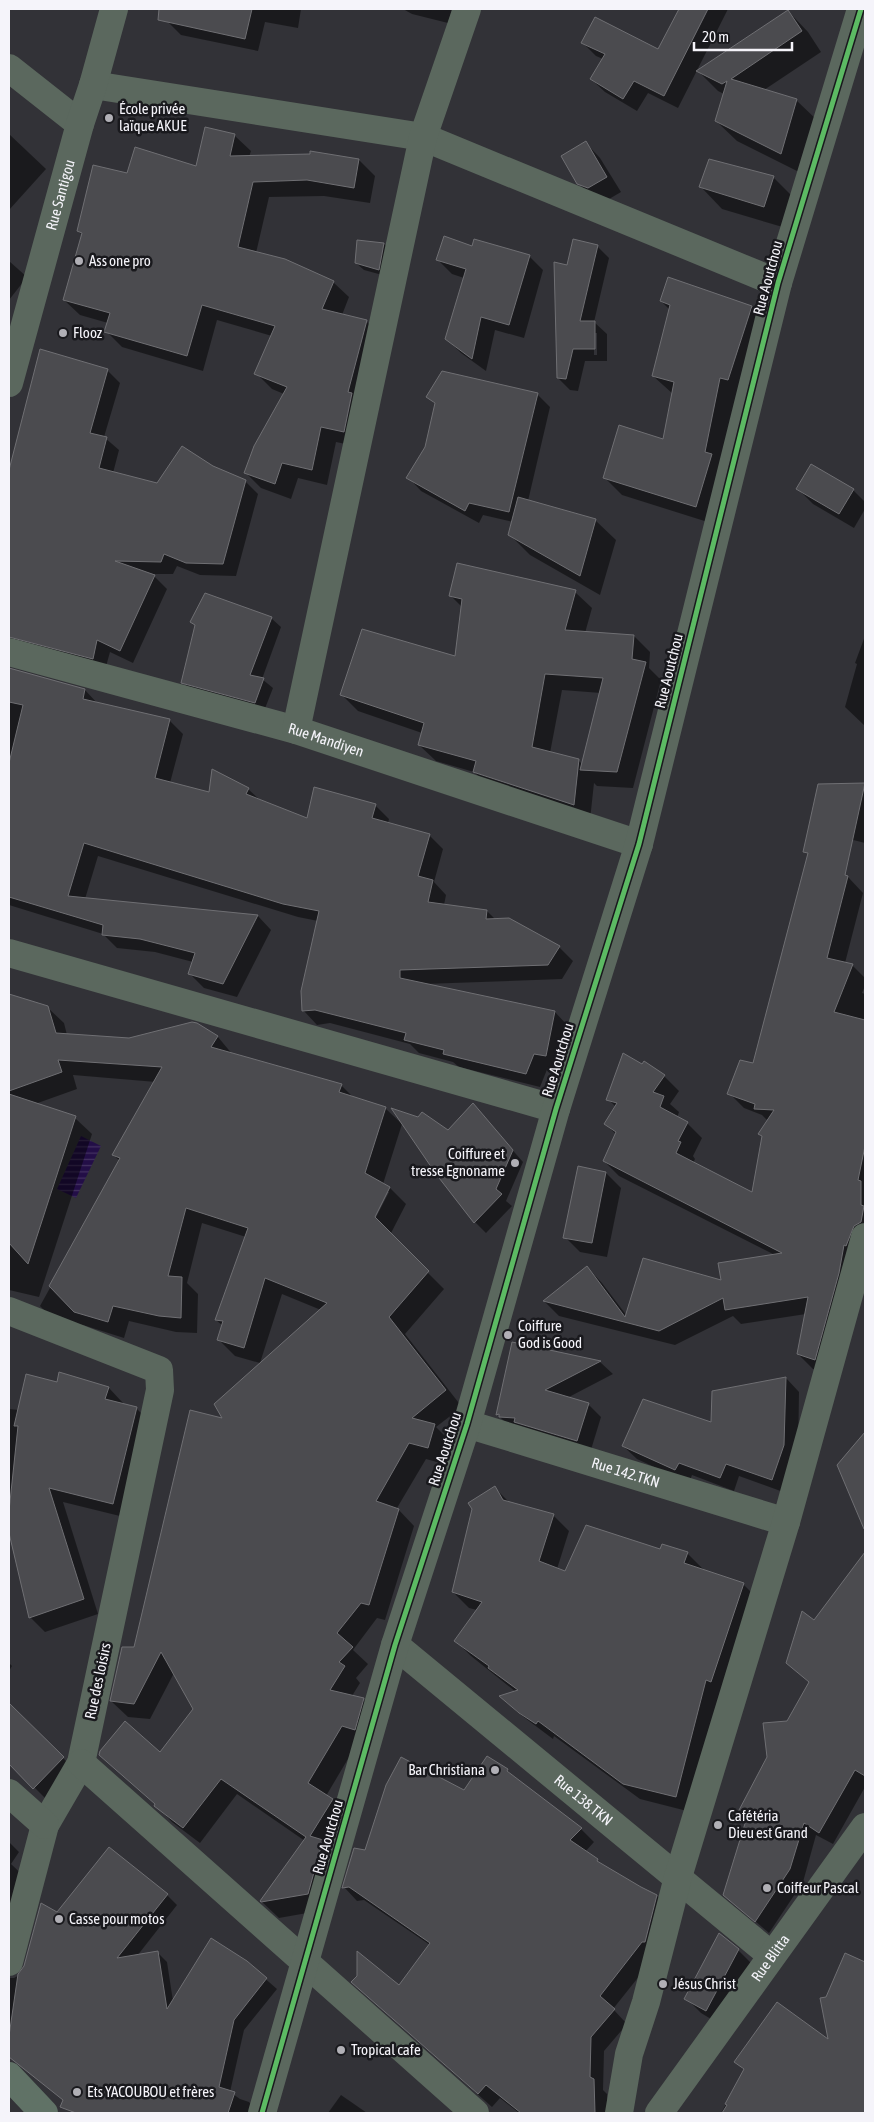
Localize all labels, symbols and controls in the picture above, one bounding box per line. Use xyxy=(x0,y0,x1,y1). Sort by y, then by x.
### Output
scale bar xyxy=(694,20,792,52)
text: 20 m xyxy=(702,28,729,45)
place label: École privée laïque AKUE xyxy=(119,100,187,134)
marker: École privée laïque AKUE xyxy=(103,112,115,124)
street label: Rue Santigou xyxy=(42,158,78,232)
street label: Rue Aoutchou xyxy=(749,239,786,317)
place label: Ass one pro xyxy=(89,252,151,269)
marker: Ass one pro xyxy=(73,255,85,267)
place label: Flooz xyxy=(73,324,103,341)
marker: Flooz xyxy=(57,327,69,339)
street label: Rue Aoutchou xyxy=(651,632,686,710)
street label: Rue Mandiyen xyxy=(286,719,366,760)
street label: Rue Aoutchou xyxy=(538,1021,577,1099)
place label: Coiffure et tresse Egnoname xyxy=(411,1145,505,1179)
marker: Coiffure et tresse Egnoname xyxy=(509,1157,521,1169)
place label: Coiffure God is Good xyxy=(518,1317,582,1351)
marker: Coiffure God is Good xyxy=(502,1329,514,1341)
street label: Rue Aoutchou xyxy=(425,1410,464,1488)
street label: Rue 142.TKN xyxy=(590,1454,662,1491)
street label: Rue des loisirs xyxy=(81,1641,114,1721)
place label: Bar Christiana xyxy=(408,1761,485,1778)
marker: Bar Christiana xyxy=(489,1764,501,1776)
street label: Rue 138.TKN xyxy=(551,1771,616,1829)
street label: Rue Aoutchou xyxy=(309,1798,346,1876)
place label: Cafétéria Dieu est Grand xyxy=(728,1807,808,1841)
marker: Cafétéria Dieu est Grand xyxy=(712,1819,724,1831)
place label: Coiffeur Pascal xyxy=(777,1879,859,1896)
marker: Coiffeur Pascal xyxy=(761,1882,773,1894)
place label: Casse pour motos xyxy=(69,1910,164,1927)
marker: Casse pour motos xyxy=(53,1913,65,1925)
street label: Rue Blitta xyxy=(748,1931,793,1985)
place label: Jésus Christ xyxy=(673,1975,736,1992)
marker: Jésus Christ xyxy=(657,1978,669,1990)
place label: Tropical cafe xyxy=(351,2041,421,2058)
marker: Tropical cafe xyxy=(335,2044,347,2056)
place label: Ets YACOUBOU et frères xyxy=(87,2083,214,2100)
marker: Ets YACOUBOU et frères xyxy=(71,2086,83,2098)

